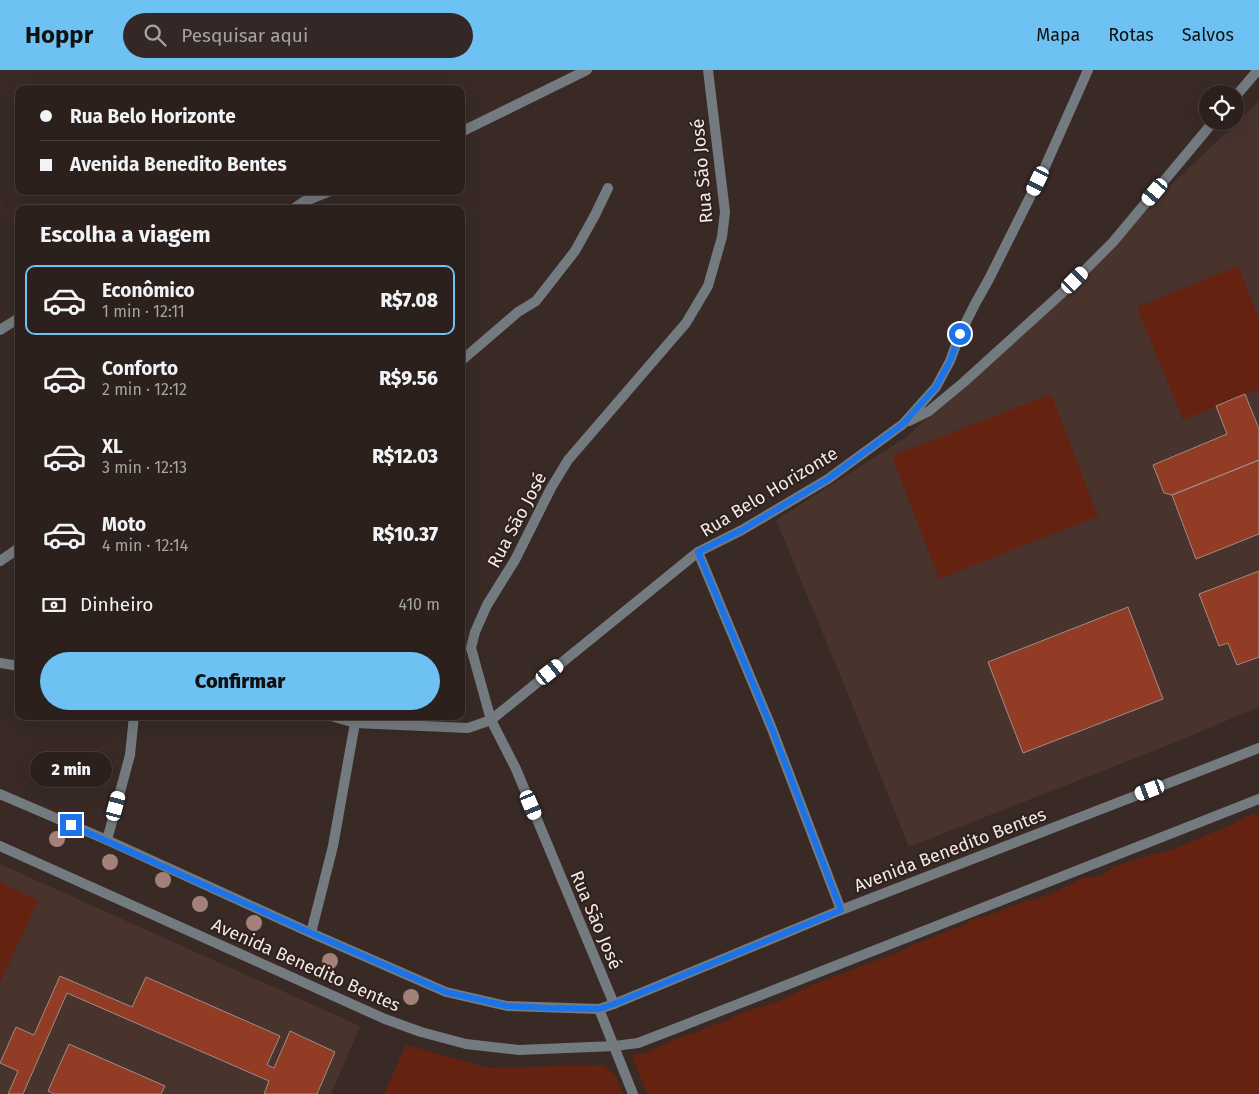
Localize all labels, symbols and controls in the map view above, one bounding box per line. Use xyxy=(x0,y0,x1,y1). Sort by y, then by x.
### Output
search box xyxy=(123,13,473,58)
text: Hoppr xyxy=(25,21,93,49)
icon: search xyxy=(141,21,169,49)
text: Pesquisar aqui xyxy=(181,24,308,47)
text: Mapa xyxy=(1036,24,1080,46)
text: Rotas xyxy=(1108,24,1154,46)
text: Salvos xyxy=(1182,24,1234,46)
map controls xyxy=(1199,85,1244,130)
button: locate xyxy=(1199,85,1244,130)
text: Rua Belo Horizonte xyxy=(70,105,236,128)
street label: Rua São José xyxy=(686,118,718,224)
text: Avenida Benedito Bentes xyxy=(70,153,287,176)
car xyxy=(1024,164,1051,198)
car xyxy=(1139,176,1170,208)
text: Escolha a viagem xyxy=(40,221,211,248)
car xyxy=(1059,264,1090,296)
icon: car xyxy=(42,278,87,323)
text: Econômico xyxy=(102,279,195,302)
text: R$7.08 xyxy=(380,289,438,312)
text: 1 min · 12:11 xyxy=(102,302,185,321)
route start xyxy=(949,323,971,345)
icon: car xyxy=(42,356,87,401)
text: Conforto xyxy=(102,357,178,380)
text: R$9.56 xyxy=(379,367,438,390)
text: 2 min · 12:12 xyxy=(102,380,187,399)
icon: car xyxy=(42,434,87,479)
text: XL xyxy=(102,435,123,458)
street label: Rua Belo Horizonte xyxy=(696,442,842,542)
text: R$12.03 xyxy=(372,445,438,468)
text: 3 min · 12:13 xyxy=(102,458,187,477)
street label: Rua São José xyxy=(483,468,551,572)
icon: car xyxy=(42,512,87,557)
text: Moto xyxy=(102,513,146,536)
text: R$10.37 xyxy=(372,523,438,546)
text: 4 min · 12:14 xyxy=(102,536,188,555)
icon: cash xyxy=(40,591,68,619)
text: Dinheiro xyxy=(80,593,153,616)
text: 410 m xyxy=(399,595,440,614)
button: Confirmar xyxy=(40,652,440,710)
car xyxy=(533,657,566,687)
callout: 2 min xyxy=(30,752,112,788)
text: 2 min xyxy=(51,760,91,779)
car xyxy=(1133,778,1166,802)
car xyxy=(518,788,543,822)
car xyxy=(104,790,127,822)
street label: Avenida Benedito Bentes xyxy=(851,803,1049,897)
route end xyxy=(60,814,82,836)
street label: Rua São José xyxy=(565,867,627,973)
street label: Avenida Benedito Bentes xyxy=(208,913,404,1017)

